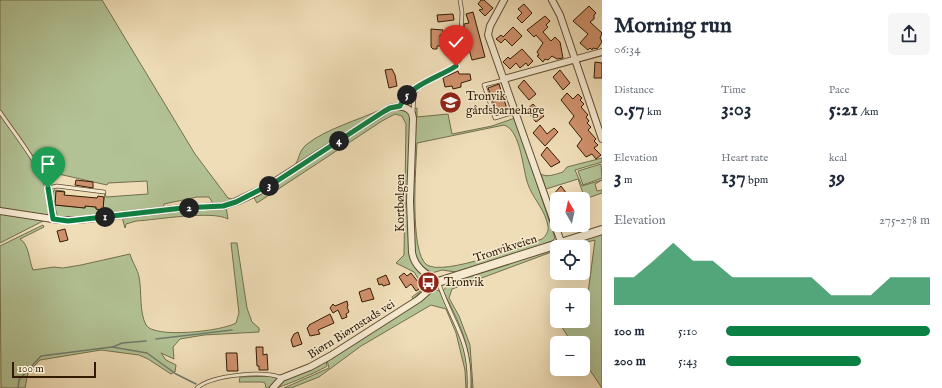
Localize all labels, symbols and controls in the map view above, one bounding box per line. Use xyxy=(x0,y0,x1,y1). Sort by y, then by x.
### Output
text: Morning run xyxy=(614,12,732,40)
button: share xyxy=(888,13,930,55)
pin xyxy=(439,25,473,66)
icon: check xyxy=(445,31,467,53)
text: 06:34 xyxy=(614,41,641,58)
text: Distance xyxy=(614,83,654,97)
text: Time xyxy=(721,83,746,97)
text: Pace xyxy=(829,83,849,97)
pin: 5 xyxy=(397,85,417,105)
text: 5 xyxy=(405,88,409,102)
place label: Tronvik gårdsbarnehage xyxy=(466,89,545,118)
school or university icon: Tronvik gårdsbarnehage xyxy=(438,90,464,116)
text: 0.57 xyxy=(614,97,645,122)
text: 3:03 xyxy=(721,97,751,122)
text: 5:21 xyxy=(829,97,858,122)
text: km xyxy=(645,105,662,119)
text: /km xyxy=(858,105,879,119)
pin: 4 xyxy=(329,131,349,151)
text: 4 xyxy=(336,134,342,148)
pin xyxy=(31,147,65,188)
text: Elevation xyxy=(614,151,658,165)
text: Heart rate xyxy=(721,151,768,165)
text: kcal xyxy=(829,151,847,165)
icon: arrive xyxy=(37,153,59,175)
text: 3 xyxy=(614,165,621,190)
text: 137 xyxy=(721,165,746,190)
text: 39 xyxy=(829,165,845,190)
street label: Kortbølgen xyxy=(393,173,408,232)
text: m xyxy=(621,173,632,187)
text: bpm xyxy=(746,173,768,187)
pin: 3 xyxy=(259,176,279,196)
text: 3 xyxy=(267,179,271,193)
north arrow xyxy=(550,192,590,232)
map controls xyxy=(550,192,590,376)
pin: 2 xyxy=(179,198,199,218)
text: 2 xyxy=(186,201,192,215)
pin: 1 xyxy=(95,207,115,227)
text: 1 xyxy=(103,210,107,224)
text: Elevation xyxy=(614,212,666,229)
text: 275–278 m xyxy=(879,212,930,229)
street label: Tronvikveien xyxy=(472,231,539,266)
button: locate xyxy=(550,240,590,280)
bus stop icon: Tronvik xyxy=(416,269,442,295)
place label: Tronvik xyxy=(444,275,484,290)
button: + xyxy=(550,288,590,328)
street label: Biørn Biørnstads vei xyxy=(305,297,398,362)
text: 100 m xyxy=(614,323,644,340)
text: 5:10 xyxy=(678,323,697,340)
button: − xyxy=(550,336,590,376)
text: 200 m xyxy=(614,353,646,370)
text: 5:43 xyxy=(678,353,697,370)
scale bar xyxy=(12,360,96,379)
text: 100 m xyxy=(18,362,44,376)

